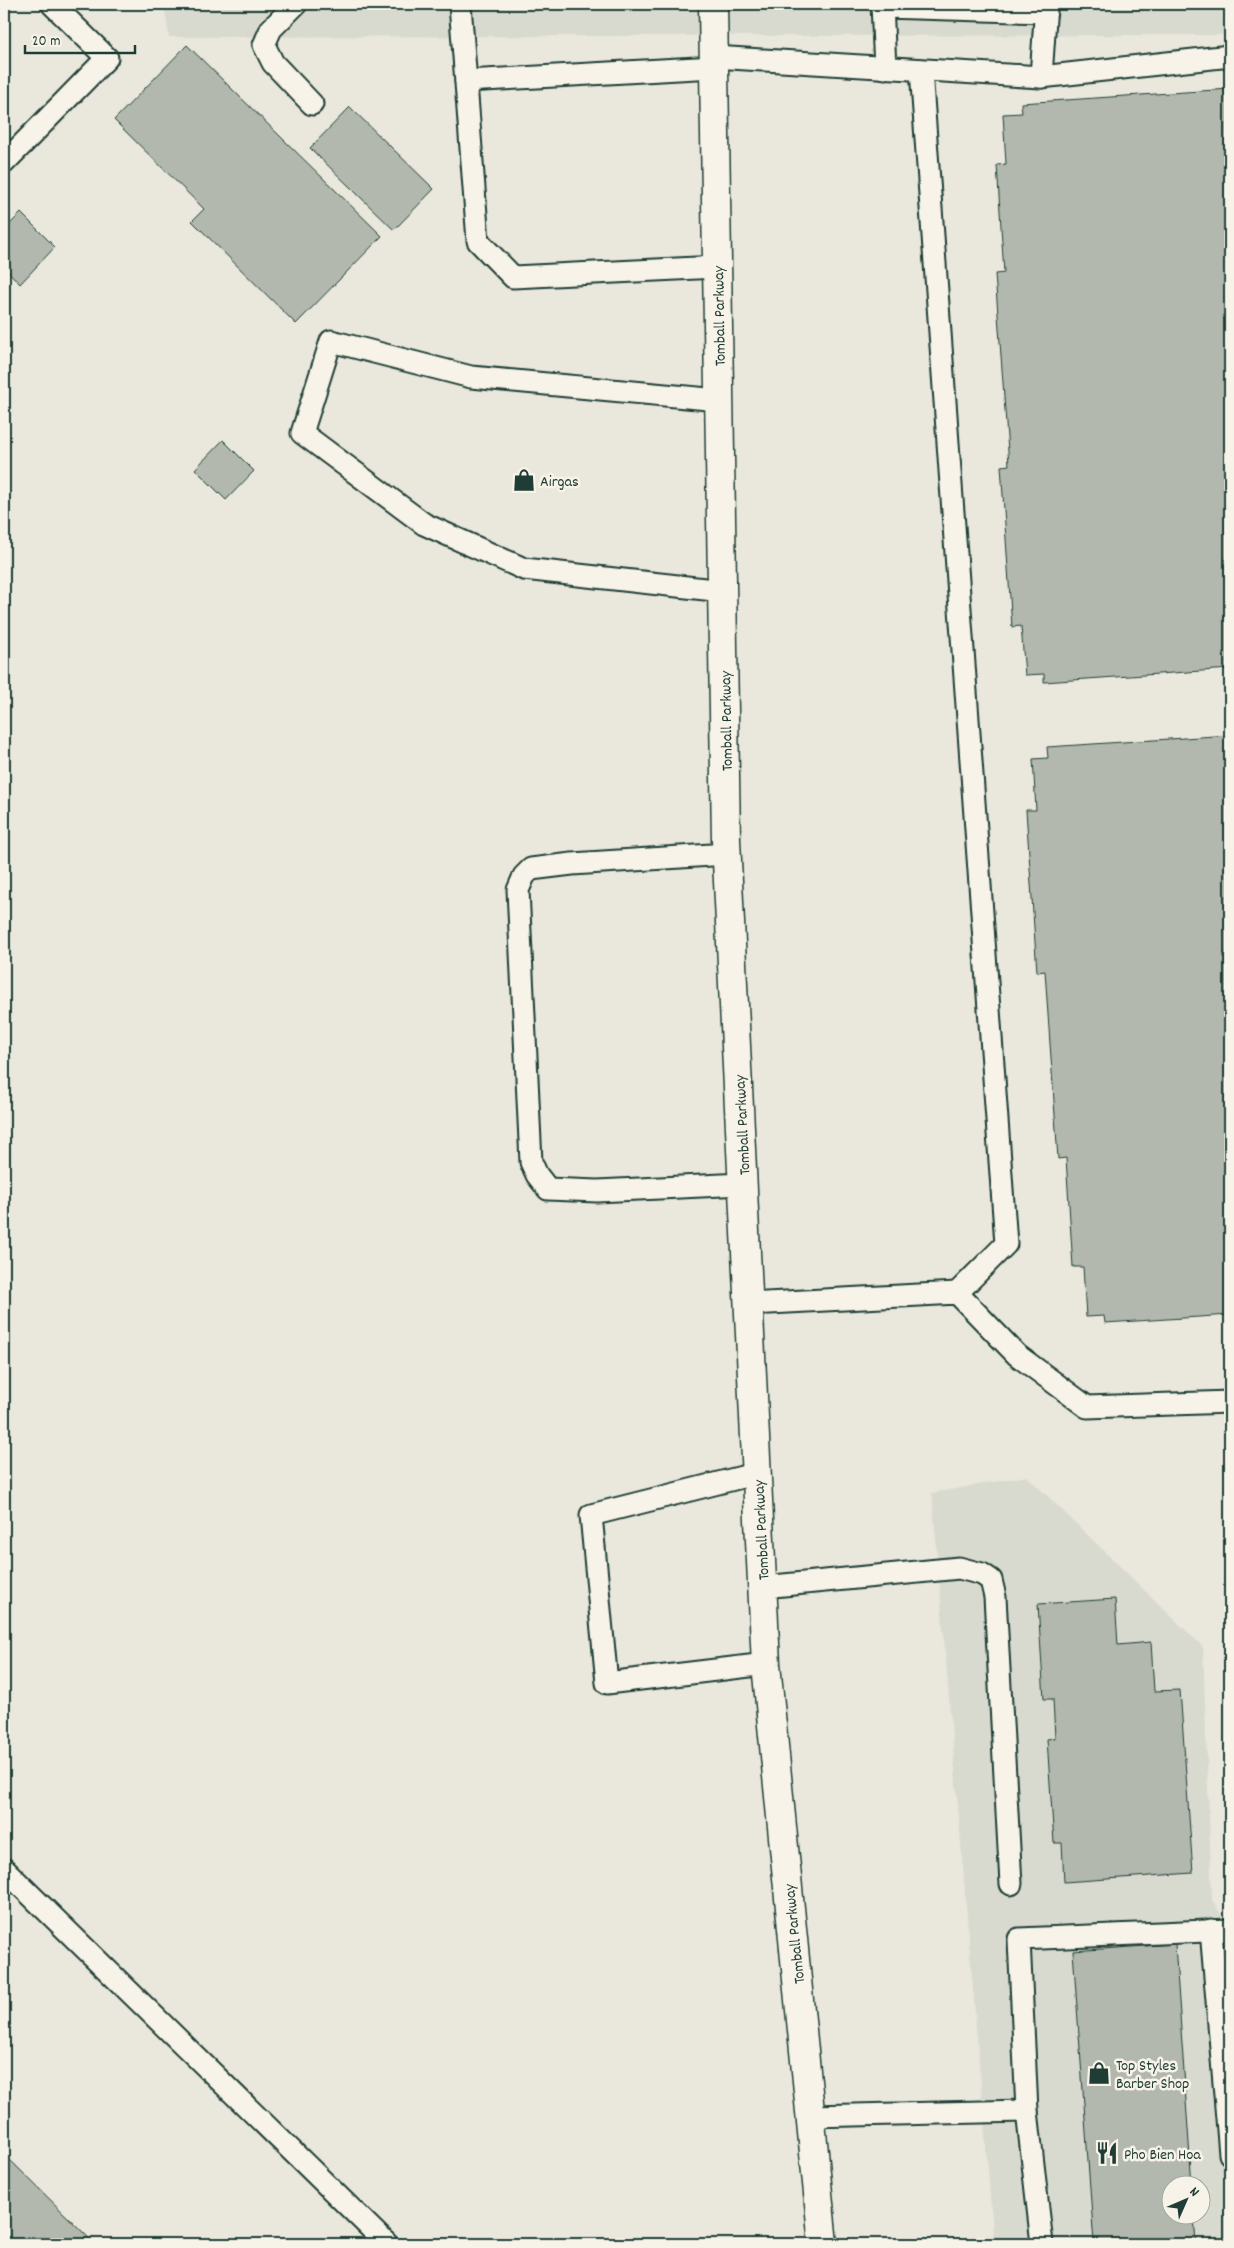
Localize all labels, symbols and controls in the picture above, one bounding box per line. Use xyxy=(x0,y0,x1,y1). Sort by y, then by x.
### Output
scale bar xyxy=(25,22,135,54)
text: 20 m xyxy=(32,31,60,53)
street label: Tomball Parkway xyxy=(708,265,733,366)
shop icon: Airgas xyxy=(511,467,537,493)
place label: Airgas xyxy=(540,471,579,494)
street label: Tomball Parkway xyxy=(715,670,740,771)
street label: Tomball Parkway xyxy=(729,1074,758,1176)
street label: Tomball Parkway xyxy=(748,1479,777,1581)
street label: Tomball Parkway xyxy=(779,1882,812,1985)
place label: Top Styles Barber Shop xyxy=(1116,2055,1189,2096)
shop icon: Top Styles Barber Shop xyxy=(1086,2060,1112,2086)
restaurant icon: Pho Bien Hoa xyxy=(1094,2140,1120,2166)
place label: Pho Bien Hoa xyxy=(1124,2144,1201,2167)
north arrow xyxy=(1162,2176,1212,2226)
text: N xyxy=(1184,2183,1203,2202)

